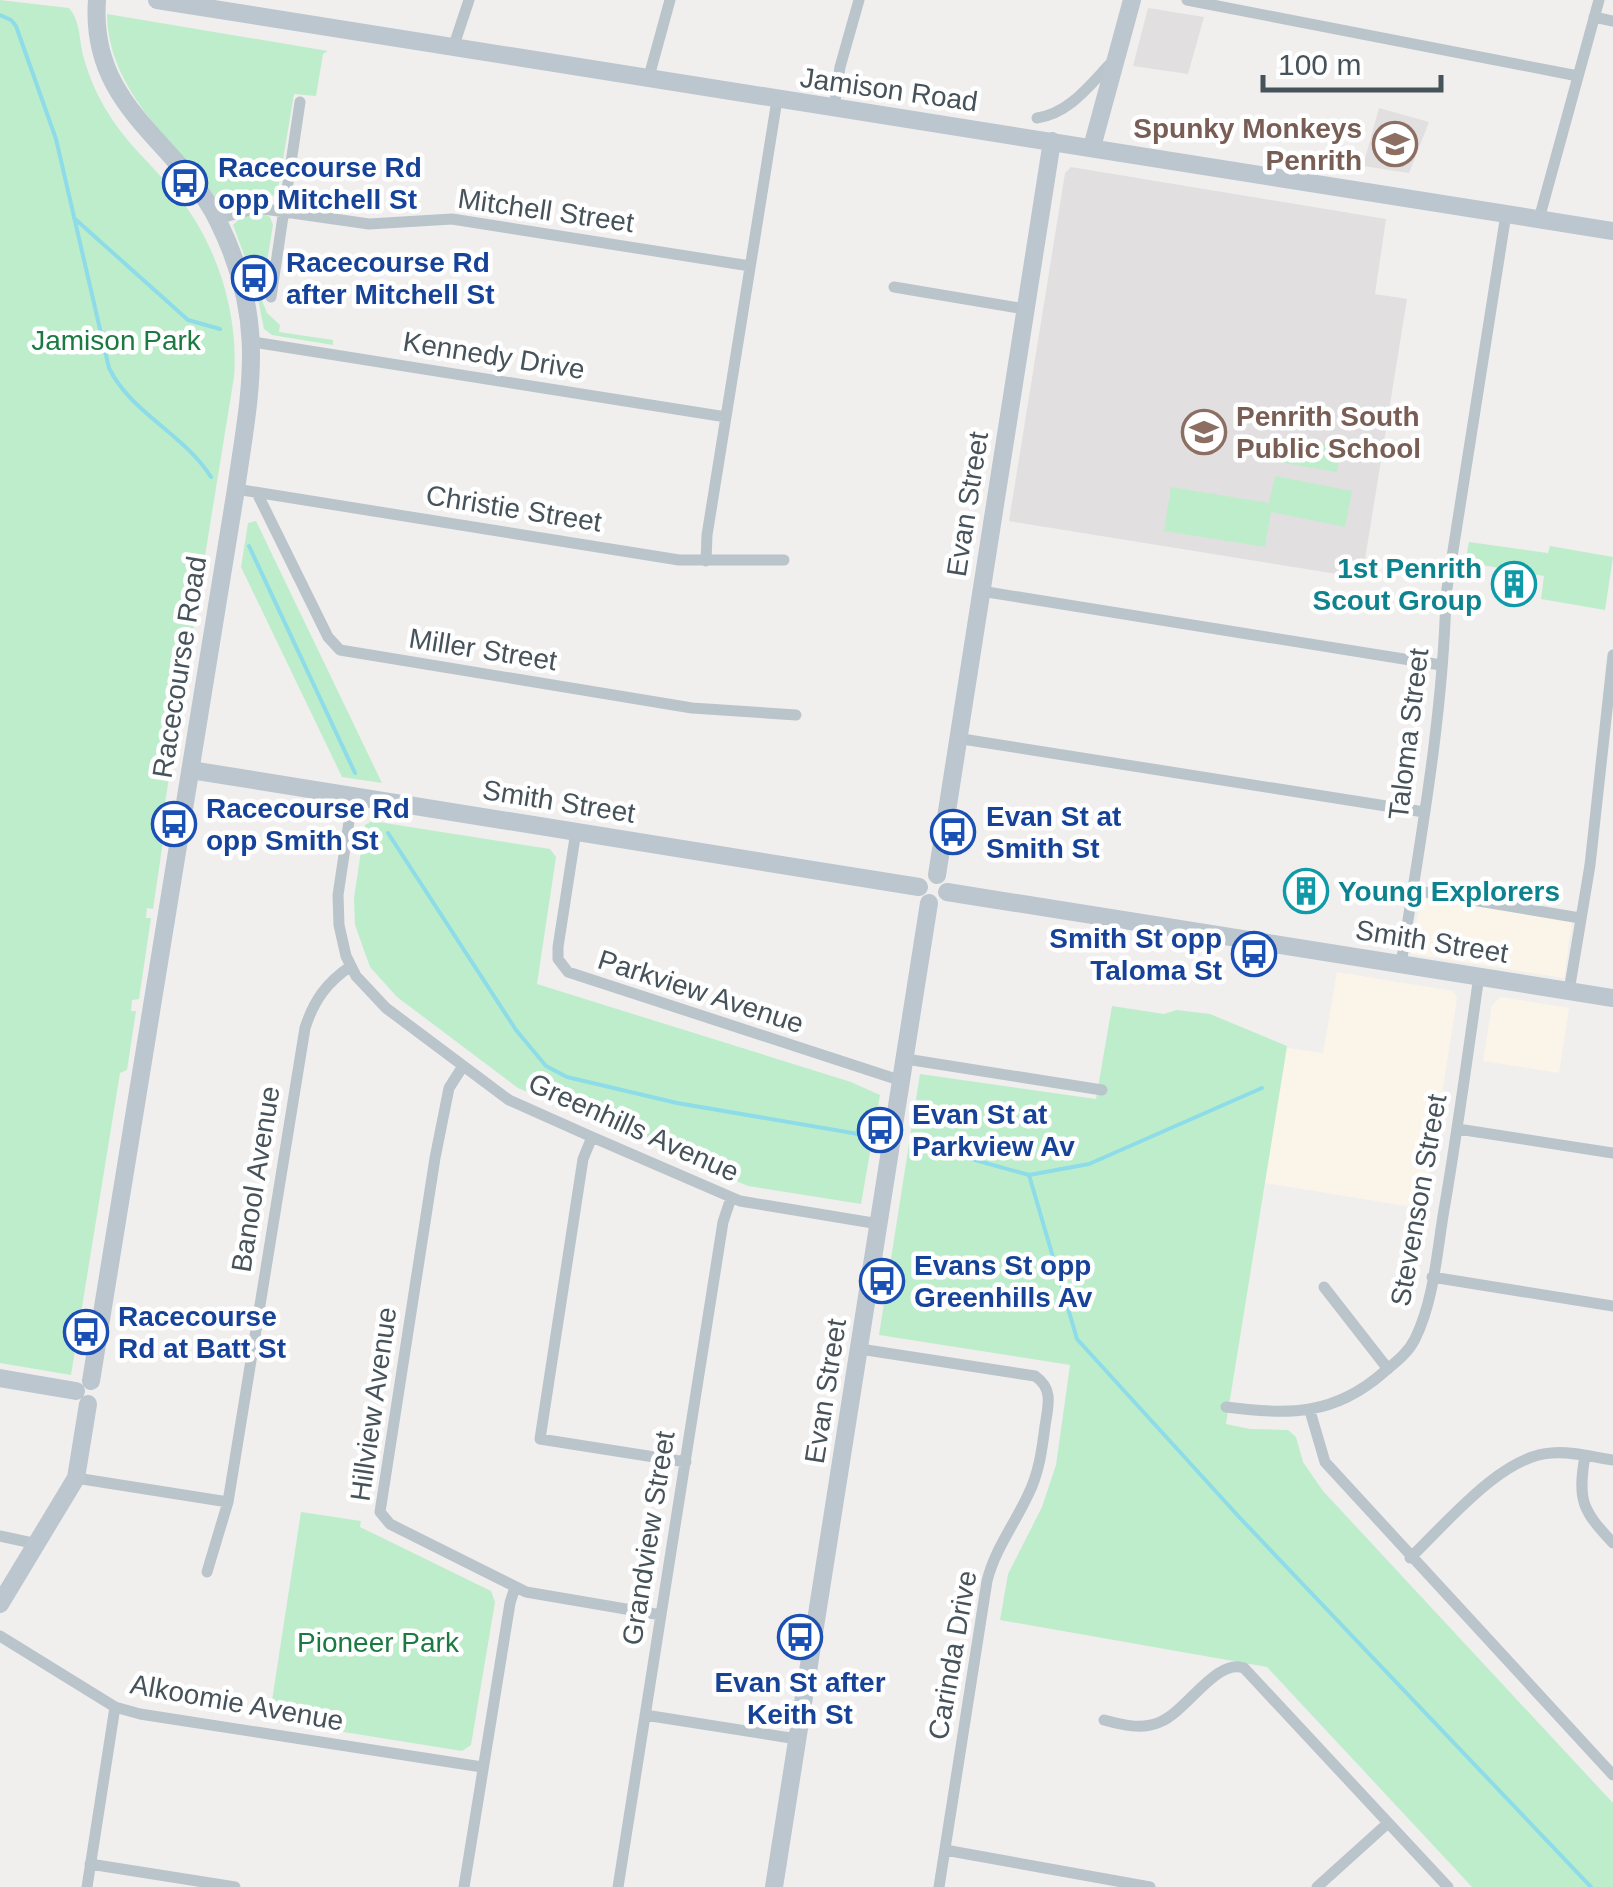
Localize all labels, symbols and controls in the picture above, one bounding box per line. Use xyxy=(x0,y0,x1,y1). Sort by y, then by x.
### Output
scale bar xyxy=(1263,30,1440,92)
text: 100 m xyxy=(1278,48,1361,81)
street label: Jamison Road xyxy=(798,62,980,117)
place label: Spunky Monkeys Penrith xyxy=(1133,113,1362,176)
school or university icon: Spunky Monkeys Penrith xyxy=(1372,121,1418,167)
place label: Racecourse Rd opp Mitchell St xyxy=(218,152,422,215)
bus stop icon: Racecourse Rd opp Mitchell St xyxy=(162,160,208,206)
street label: Mitchell Street xyxy=(456,183,636,238)
place label: Racecourse Rd after Mitchell St xyxy=(286,247,494,310)
bus stop icon: Racecourse Rd after Mitchell St xyxy=(231,255,277,301)
park label: Jamison Park xyxy=(31,325,202,356)
street label: Kennedy Drive xyxy=(401,326,587,385)
place label: Penrith South Public School xyxy=(1236,401,1421,464)
school or university icon: Penrith South Public School xyxy=(1181,409,1227,455)
street label: Evan Street xyxy=(941,429,994,579)
street label: Christie Street xyxy=(424,479,604,538)
place label: 1st Penrith Scout Group xyxy=(1312,553,1482,616)
street label: Racecourse Road xyxy=(147,554,212,780)
building icon: 1st Penrith Scout Group xyxy=(1491,561,1537,607)
street label: Miller Street xyxy=(407,623,559,677)
street label: Taloma Street xyxy=(1383,646,1434,822)
street label: Smith Street xyxy=(480,774,638,829)
place label: Racecourse Rd opp Smith St xyxy=(206,793,410,856)
bus stop icon: Racecourse Rd opp Smith St xyxy=(151,801,197,847)
place label: Evan St at Smith St xyxy=(986,801,1121,864)
bus stop icon: Evan St at Smith St xyxy=(930,809,976,855)
building icon: Young Explorers xyxy=(1283,868,1329,914)
place label: Young Explorers xyxy=(1338,876,1560,907)
street label: Smith Street xyxy=(1353,914,1511,969)
place label: Smith St opp Taloma St xyxy=(1049,923,1222,986)
bus stop icon: Smith St opp Taloma St xyxy=(1231,931,1277,977)
street label: Parkview Avenue xyxy=(594,944,808,1039)
street label: Greenhills Avenue xyxy=(524,1067,744,1188)
street label: Banool Avenue xyxy=(225,1084,285,1274)
street label: Stevenson Street xyxy=(1385,1091,1452,1309)
place label: Evan St at Parkview Av xyxy=(912,1099,1075,1162)
bus stop icon: Evan St at Parkview Av xyxy=(857,1107,903,1153)
place label: Evans St opp Greenhills Av xyxy=(914,1250,1093,1313)
bus stop icon: Evans St opp Greenhills Av xyxy=(859,1258,905,1304)
place label: Racecourse Rd at Batt St xyxy=(118,1301,286,1364)
street label: Hillview Avenue xyxy=(345,1305,402,1503)
bus stop icon: Racecourse Rd at Batt St xyxy=(63,1309,109,1355)
street label: Evan Street xyxy=(799,1316,852,1466)
street label: Grandview Street xyxy=(616,1429,681,1647)
street label: Carinda Drive xyxy=(922,1568,983,1742)
bus stop icon: Evan St after Keith St xyxy=(777,1614,823,1660)
park label: Pioneer Park xyxy=(297,1627,460,1658)
place label: Evan St after Keith St xyxy=(714,1667,886,1730)
street label: Alkoomie Avenue xyxy=(128,1668,346,1736)

